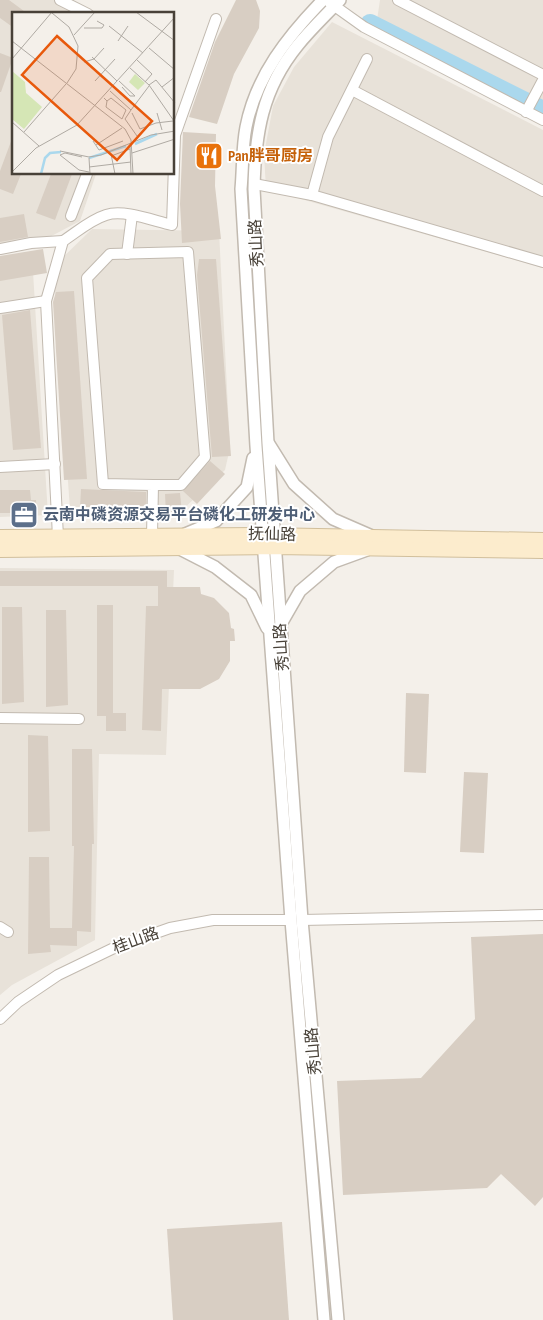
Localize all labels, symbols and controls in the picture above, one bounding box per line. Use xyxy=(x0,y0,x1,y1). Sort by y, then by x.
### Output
inset map xyxy=(12,12,175,175)
restaurant icon: Pan胖哥厨房 xyxy=(194,141,224,171)
place label: Pan胖哥厨房 xyxy=(228,147,313,166)
street label: 秀山路 xyxy=(246,219,268,267)
office icon: 云南中磷资源交易平台磷化工研发中心 xyxy=(9,500,39,530)
place label: 云南中磷资源交易平台磷化工研发中心 xyxy=(43,505,315,525)
street label: 抚仙路 xyxy=(248,525,296,545)
street label: 秀山路 xyxy=(271,622,293,672)
street label: 桂山路 xyxy=(110,924,162,958)
street label: 秀山路 xyxy=(302,1026,326,1076)

